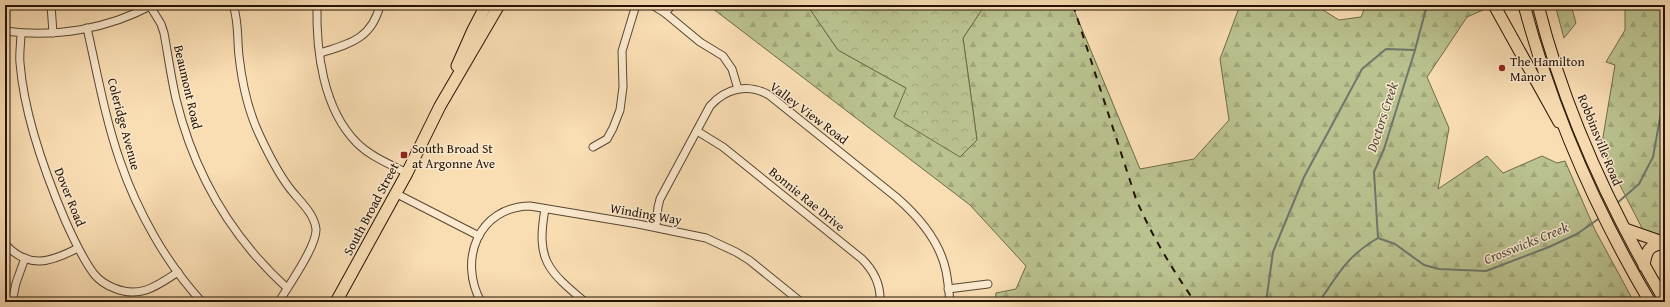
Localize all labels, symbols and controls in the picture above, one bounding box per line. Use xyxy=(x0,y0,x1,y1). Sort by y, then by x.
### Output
street label: Beaumont Road xyxy=(169,43,207,131)
place label: The Hamilton Manor xyxy=(1510,52,1585,86)
marker: The Hamilton Manor xyxy=(1497,63,1507,73)
street label: Coleridge Avenue xyxy=(103,76,145,172)
street label: Valley View Road xyxy=(766,77,852,149)
water label: Doctors Creek xyxy=(1361,79,1403,155)
street label: Robbinsville Road xyxy=(1573,91,1627,189)
place label: South Broad St at Argonne Ave xyxy=(412,139,495,173)
marker: South Broad St at Argonne Ave xyxy=(399,150,409,160)
street label: South Broad Street xyxy=(338,159,404,259)
street label: Bonnie Rae Drive xyxy=(765,162,849,236)
street label: Dover Road xyxy=(50,165,90,229)
street label: Winding Way xyxy=(609,198,684,230)
water label: Crosswicks Creek xyxy=(1481,217,1572,269)

